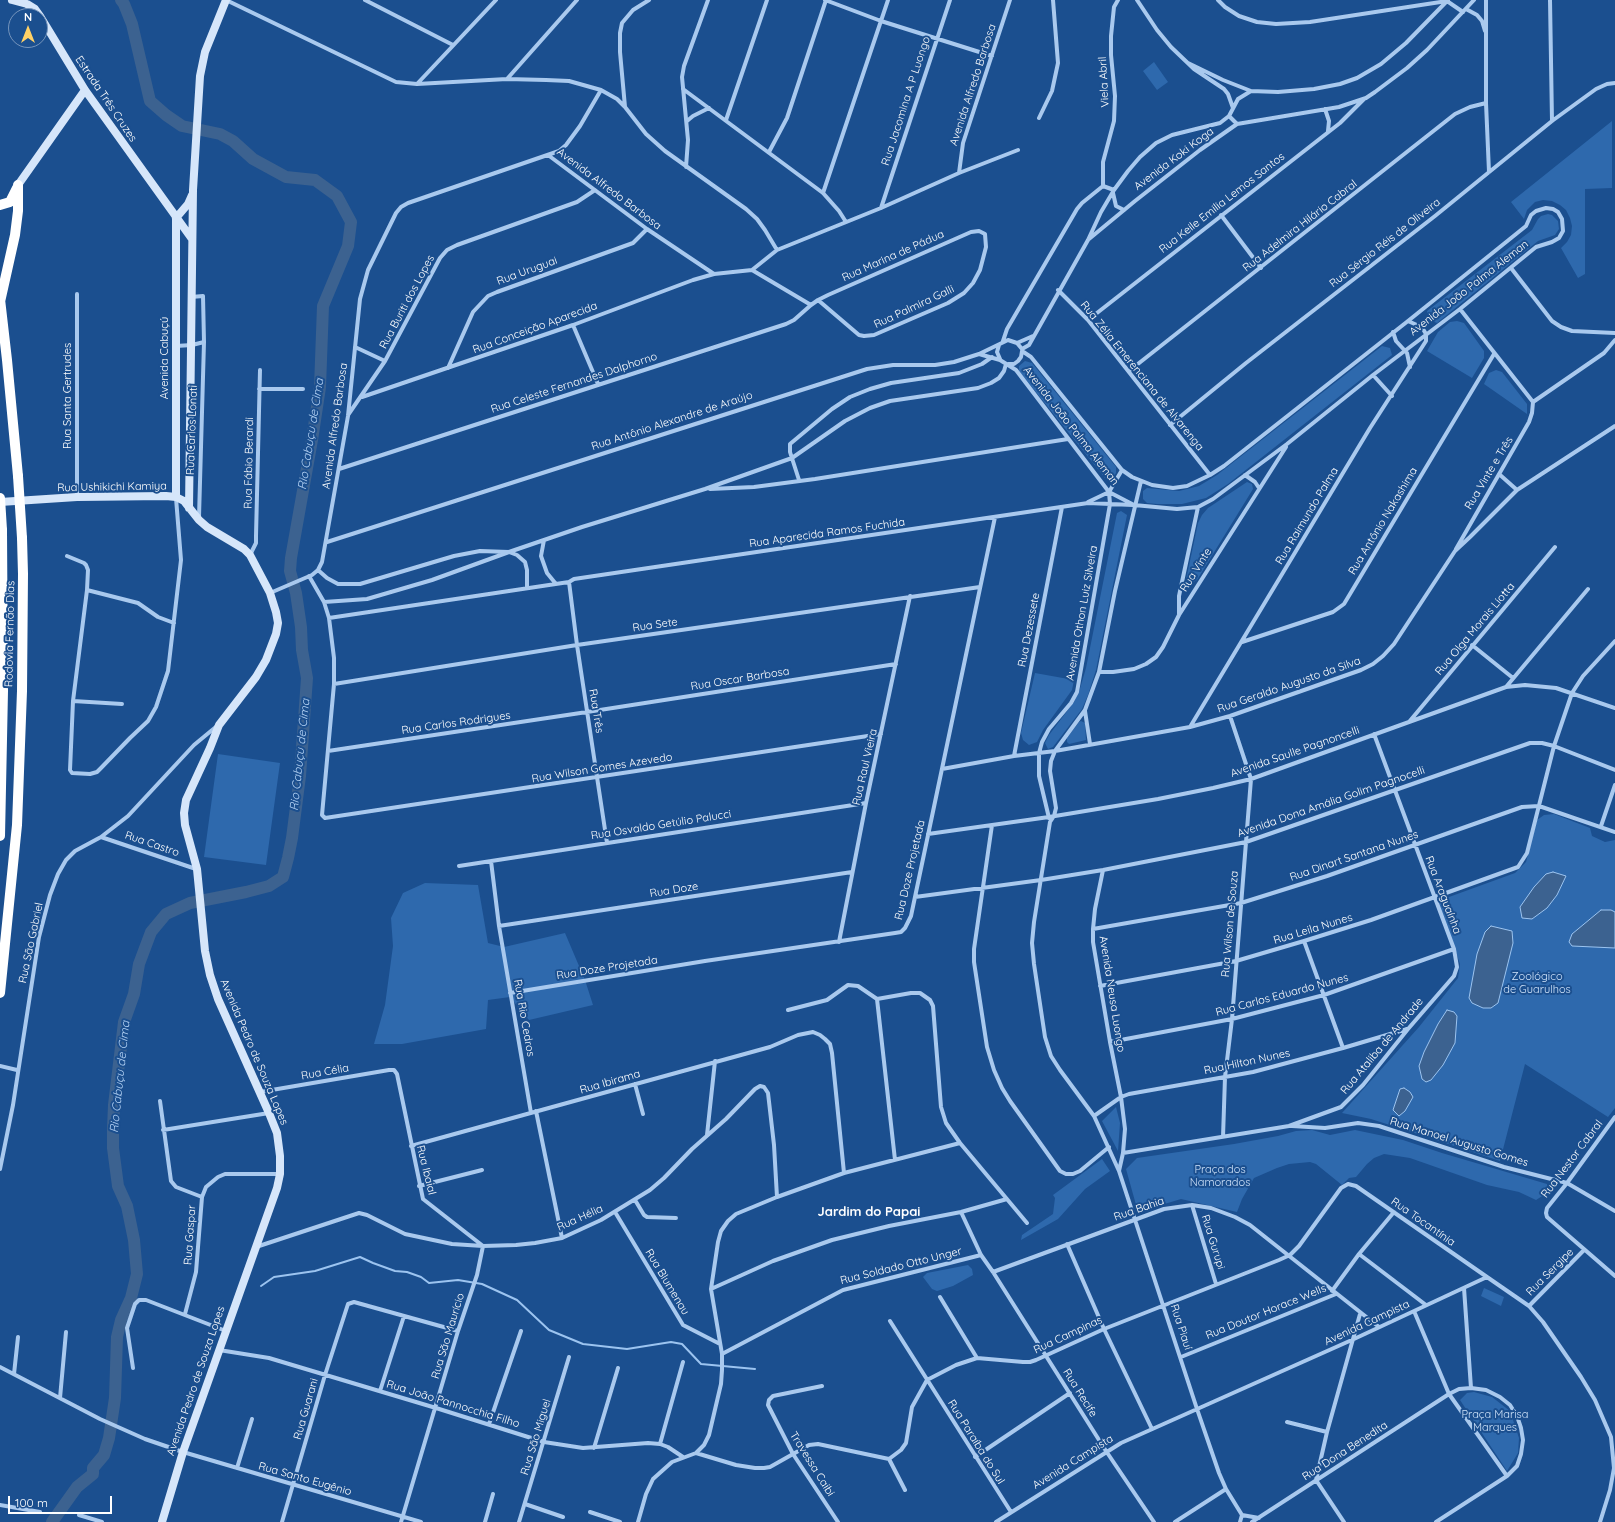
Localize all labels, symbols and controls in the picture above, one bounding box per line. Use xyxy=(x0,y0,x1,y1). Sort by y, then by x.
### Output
north arrow xyxy=(8,8,48,48)
text: N xyxy=(24,10,32,24)
street label: Avenida Alfredo Barbosa xyxy=(947,22,999,148)
street label: Rua Jacomina A P Luongo xyxy=(879,35,933,167)
street label: Estrada Três Cruzes xyxy=(72,54,140,144)
street label: Viela Abril xyxy=(1096,56,1112,108)
street label: Avenida Koki Koga xyxy=(1132,125,1216,193)
street label: Avenida Alfredo Barbosa xyxy=(554,145,664,233)
street label: Rua Keile Emilia Lemos Santos xyxy=(1157,150,1287,256)
street label: Rua Adelmira Hilário Cabral xyxy=(1240,177,1360,275)
street label: Rua Sérgio Réis de Oliveira xyxy=(1327,196,1443,290)
street label: Rua Marina de Pádua xyxy=(840,228,946,284)
street label: Avenida João Palma Aleman xyxy=(1407,237,1531,339)
street label: Rua Buriti dos Lopes xyxy=(377,253,437,351)
street label: Rua Uruguai xyxy=(495,254,559,288)
street label: Rua Palmira Galli xyxy=(872,283,956,331)
street label: Rua Conceição Aparecida xyxy=(471,299,599,357)
street label: Rua Zélia Emerenciana de Alvarenga xyxy=(1078,299,1206,453)
street label: Avenida Cabuçú xyxy=(158,317,172,399)
street label: Rua Santa Gertrudes xyxy=(61,343,75,449)
street label: Rua Celeste Fernandes Dalphorno xyxy=(489,350,659,416)
street label: Avenida Alfredo Barbosa xyxy=(320,362,350,490)
street label: Avenida João Palma Aleman xyxy=(1020,364,1122,488)
water label: Rio Cabuçu de Cima xyxy=(295,377,327,491)
street label: Rua Carlos Lonati xyxy=(184,385,200,475)
street label: Rua Antônio Alexandre de Araújo xyxy=(590,389,754,453)
street label: Rua Fábio Berardi xyxy=(242,417,256,509)
street label: Rua Vinte e Três xyxy=(1462,434,1516,512)
street label: Rua Raimundo Palma xyxy=(1273,465,1341,567)
street label: Rua Antônio Nakashima xyxy=(1346,465,1420,577)
street label: Rua Ushikichi Kamiya xyxy=(57,479,167,495)
street label: Rua Aparecida Ramos Fuchida xyxy=(748,516,906,550)
street label: Avenida Othon Luiz Silveira xyxy=(1064,544,1100,682)
street label: Rua Vinte xyxy=(1177,546,1215,594)
street label: Rua Olga Morais Liotta xyxy=(1432,580,1518,678)
street label: Rodovia Fernão Dias xyxy=(2,581,18,687)
street label: Rua Dezessete xyxy=(1015,592,1043,668)
street label: Rua Sete xyxy=(632,615,678,635)
street label: Rua Geraldo Augusto da Silva xyxy=(1216,654,1362,716)
street label: Rua Oscar Barbosa xyxy=(690,665,790,693)
street label: Rua Três xyxy=(586,688,606,734)
water label: Rio Cabuçu de Cima xyxy=(287,698,313,812)
street label: Rua Carlos Rodrigues xyxy=(401,709,511,737)
street label: Avenida Saulle Pagnoncelli xyxy=(1229,724,1361,780)
street label: Rua Raul Vieira xyxy=(850,728,880,806)
street label: Rua Wilson Gomes Azevedo xyxy=(531,750,673,786)
street label: Avenida Dona Amália Golim Pagnocelli xyxy=(1236,764,1426,840)
street label: Rua Osvaldo Getúlio Palucci xyxy=(590,807,732,843)
street label: Rua Doze Projetada xyxy=(892,819,928,921)
street label: Rua Dinart Santana Nunes xyxy=(1288,828,1420,884)
street label: Rua Castro xyxy=(123,829,181,859)
street label: Rua Araguaínha xyxy=(1422,854,1464,936)
street label: Rua Wilson de Souza xyxy=(1219,870,1241,978)
street label: Rua Doze xyxy=(649,880,699,900)
street label: Rua São Gabriel xyxy=(16,901,46,985)
street label: Rua Leila Nunes xyxy=(1272,911,1354,947)
street label: Avenida Neusa Luongo xyxy=(1096,935,1128,1053)
street label: Rua Doze Projetada xyxy=(555,953,659,983)
park label: Zoológico de Guarulhos xyxy=(1503,970,1571,996)
street label: Rua Carlos Eduardo Nunes xyxy=(1214,971,1350,1019)
street label: Avenida Pedro de Souza Lopes xyxy=(217,977,291,1127)
street label: Rua Rio Cedros xyxy=(511,978,537,1058)
street label: Rua Ataliba de Andrade xyxy=(1338,995,1426,1097)
water label: Rio Cabuçu de Cima xyxy=(107,1020,133,1134)
street label: Rua Hilton Nunes xyxy=(1203,1046,1291,1078)
street label: Rua Célia xyxy=(300,1061,350,1083)
street label: Rua Ibirama xyxy=(578,1067,642,1097)
street label: Rua Manoel Augusto Gomes xyxy=(1388,1115,1530,1169)
street label: Rua Nestor Cabral xyxy=(1538,1118,1606,1200)
street label: Rua Ibaial xyxy=(413,1144,439,1196)
park label: Praça dos Namorados xyxy=(1190,1163,1250,1189)
street label: Rua Bahia xyxy=(1112,1194,1166,1224)
street label: Rua Tocantínia xyxy=(1388,1195,1458,1249)
street label: Rua Hélia xyxy=(555,1202,605,1234)
street label: Rua Gaspar xyxy=(181,1204,199,1266)
district label: Jardim do Papai xyxy=(818,1204,920,1220)
street label: Rua Gurupi xyxy=(1198,1213,1228,1271)
street label: Rua Soldado Otto Unger xyxy=(839,1244,963,1288)
street label: Rua Sergipe xyxy=(1523,1245,1577,1299)
street label: Rua Blumenau xyxy=(642,1247,692,1317)
street label: Rua Doutor Horace Wells xyxy=(1204,1282,1328,1342)
street label: Rua São Maurício xyxy=(429,1292,467,1380)
street label: Avenida Campista xyxy=(1322,1298,1412,1348)
street label: Rua Piauí xyxy=(1167,1302,1195,1352)
street label: Avenida Pedro de Souza Lopes xyxy=(164,1305,228,1457)
street label: Rua Campinas xyxy=(1032,1313,1104,1357)
street label: Rua Recife xyxy=(1060,1366,1100,1420)
street label: Rua Guarani xyxy=(291,1377,321,1441)
street label: Rua João Pannocchia Filho xyxy=(385,1377,521,1431)
street label: Rua São Miguel xyxy=(518,1397,554,1477)
street label: Rua Paraíba do Sul xyxy=(945,1397,1007,1487)
park label: Praça Marisa Marques xyxy=(1462,1408,1528,1434)
street label: Rua Dona Benedita xyxy=(1300,1418,1390,1484)
street label: Travessa Caibi xyxy=(787,1429,837,1499)
street label: Avenida Campista xyxy=(1030,1432,1116,1492)
street label: Rua Santo Eugênio xyxy=(257,1459,353,1499)
scale bar xyxy=(10,1488,114,1514)
text: 100 m xyxy=(15,1495,48,1510)

